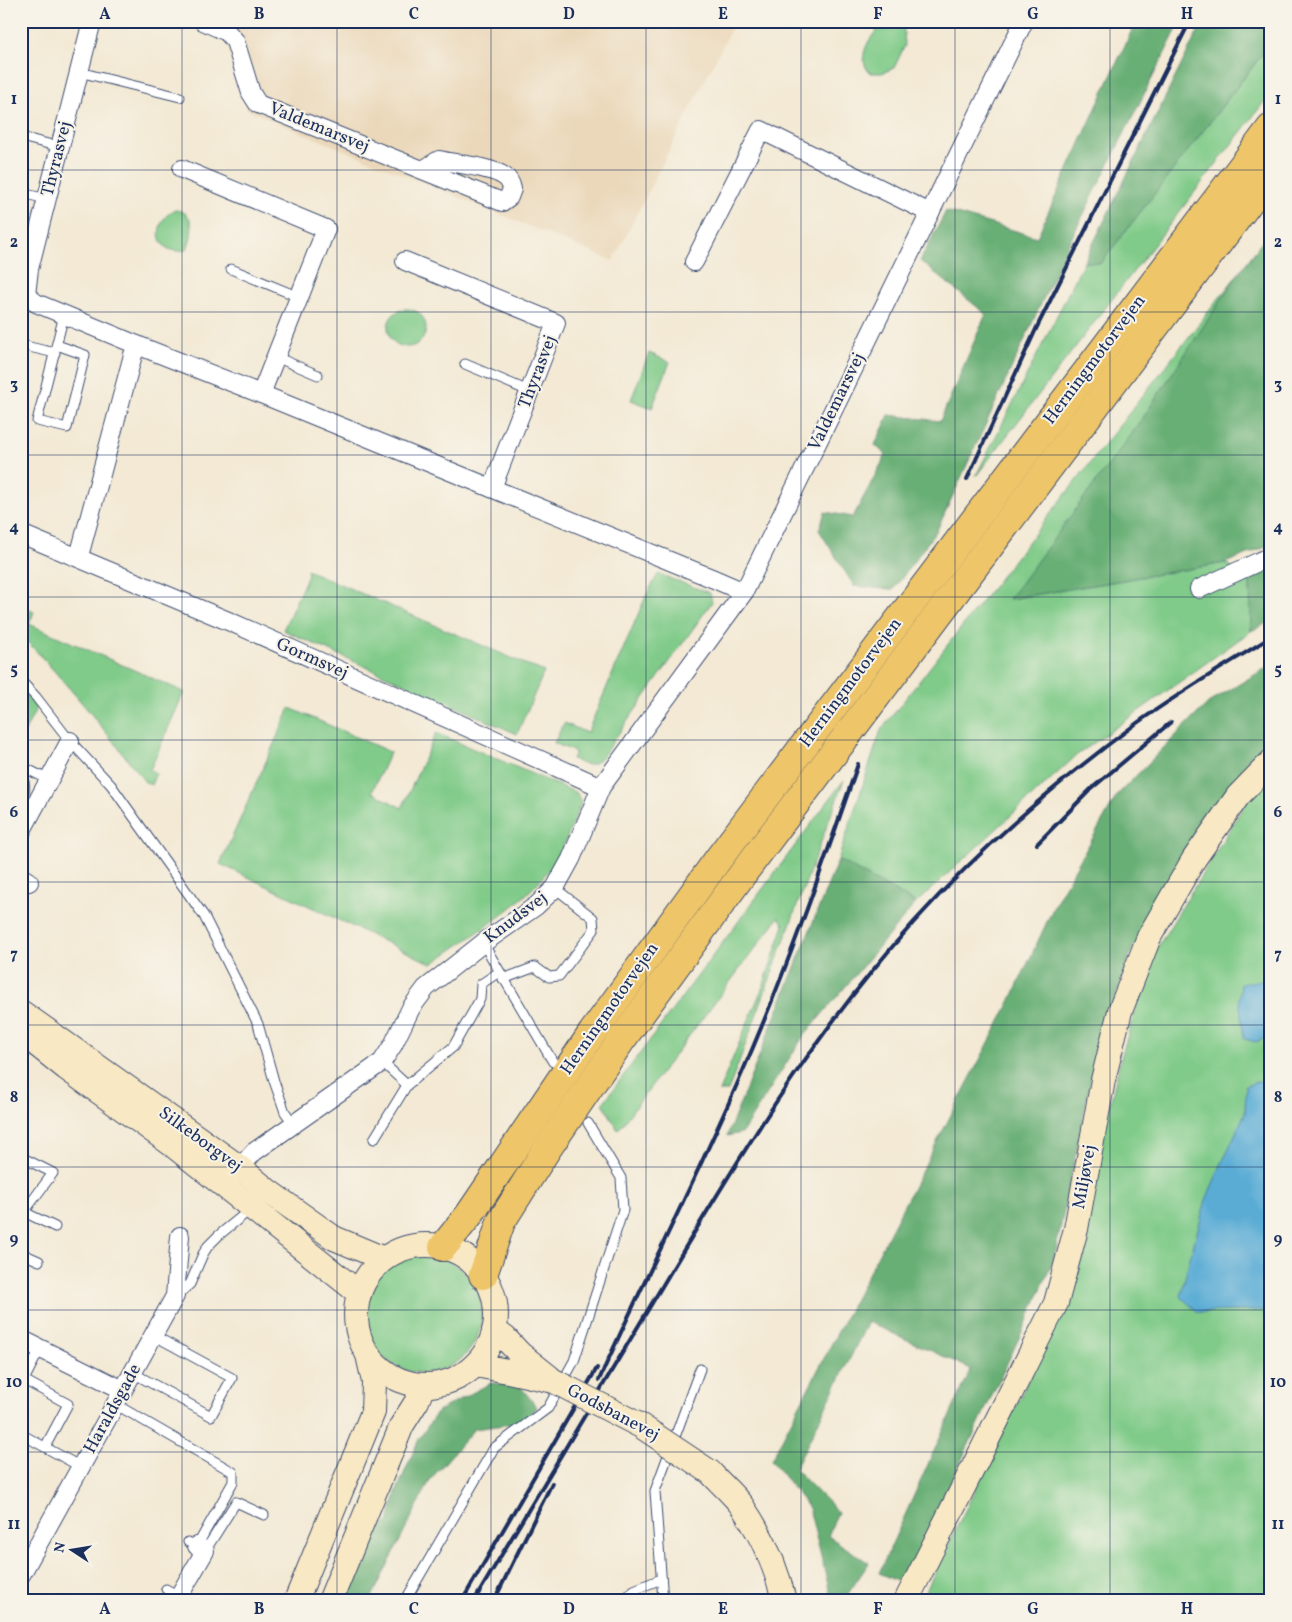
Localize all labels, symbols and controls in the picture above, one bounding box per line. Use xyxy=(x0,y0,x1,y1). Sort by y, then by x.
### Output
text: A xyxy=(99,4,111,26)
text: B xyxy=(254,4,265,26)
text: C xyxy=(409,4,419,26)
text: D xyxy=(563,4,575,26)
text: E xyxy=(718,4,728,26)
text: F xyxy=(873,4,883,26)
text: G xyxy=(1027,4,1039,26)
text: H xyxy=(1181,4,1193,26)
text: 1 xyxy=(11,89,17,111)
text: 1 xyxy=(1275,89,1281,111)
street label: Valdemarsvej xyxy=(265,96,373,160)
street label: Thyrasvej xyxy=(36,119,78,199)
text: 2 xyxy=(10,232,18,254)
text: 2 xyxy=(1274,232,1282,254)
street label: Herningmotorvejen xyxy=(1038,290,1152,430)
street label: Thyrasvej xyxy=(513,332,563,412)
street label: Valdemarsvej xyxy=(802,349,872,455)
text: 3 xyxy=(10,374,18,396)
text: 3 xyxy=(1274,374,1282,396)
text: 4 xyxy=(9,517,19,539)
text: 4 xyxy=(1273,517,1283,539)
street label: Herningmotorvejen xyxy=(794,613,908,753)
street label: Gormsvej xyxy=(272,632,352,686)
text: 5 xyxy=(10,659,18,681)
text: 5 xyxy=(1274,659,1282,681)
text: 6 xyxy=(10,802,19,824)
text: 6 xyxy=(1274,802,1283,824)
street label: Knudsvej xyxy=(479,886,553,950)
street label: Herningmotorvejen xyxy=(555,937,665,1080)
text: 7 xyxy=(10,944,18,966)
text: 7 xyxy=(1274,944,1282,966)
text: 8 xyxy=(10,1087,18,1109)
text: 8 xyxy=(1274,1087,1282,1109)
street label: Silkeborgvej xyxy=(153,1101,247,1179)
street label: Miljøvej xyxy=(1067,1143,1103,1211)
text: 9 xyxy=(10,1229,19,1251)
text: 9 xyxy=(1274,1229,1283,1251)
street label: Haraldsgade xyxy=(78,1360,148,1458)
text: 10 xyxy=(6,1372,22,1394)
text: 10 xyxy=(1270,1372,1286,1394)
street label: Godsbanevej xyxy=(562,1378,664,1448)
text: 11 xyxy=(8,1514,20,1536)
text: 11 xyxy=(1272,1514,1284,1536)
north arrow xyxy=(48,1524,98,1574)
text: N xyxy=(50,1541,71,1555)
text: A xyxy=(99,1599,111,1621)
text: B xyxy=(254,1599,265,1621)
text: C xyxy=(409,1599,419,1621)
text: D xyxy=(563,1599,575,1621)
text: E xyxy=(718,1599,728,1621)
text: F xyxy=(873,1599,883,1621)
text: G xyxy=(1027,1599,1039,1621)
text: H xyxy=(1181,1599,1193,1621)

